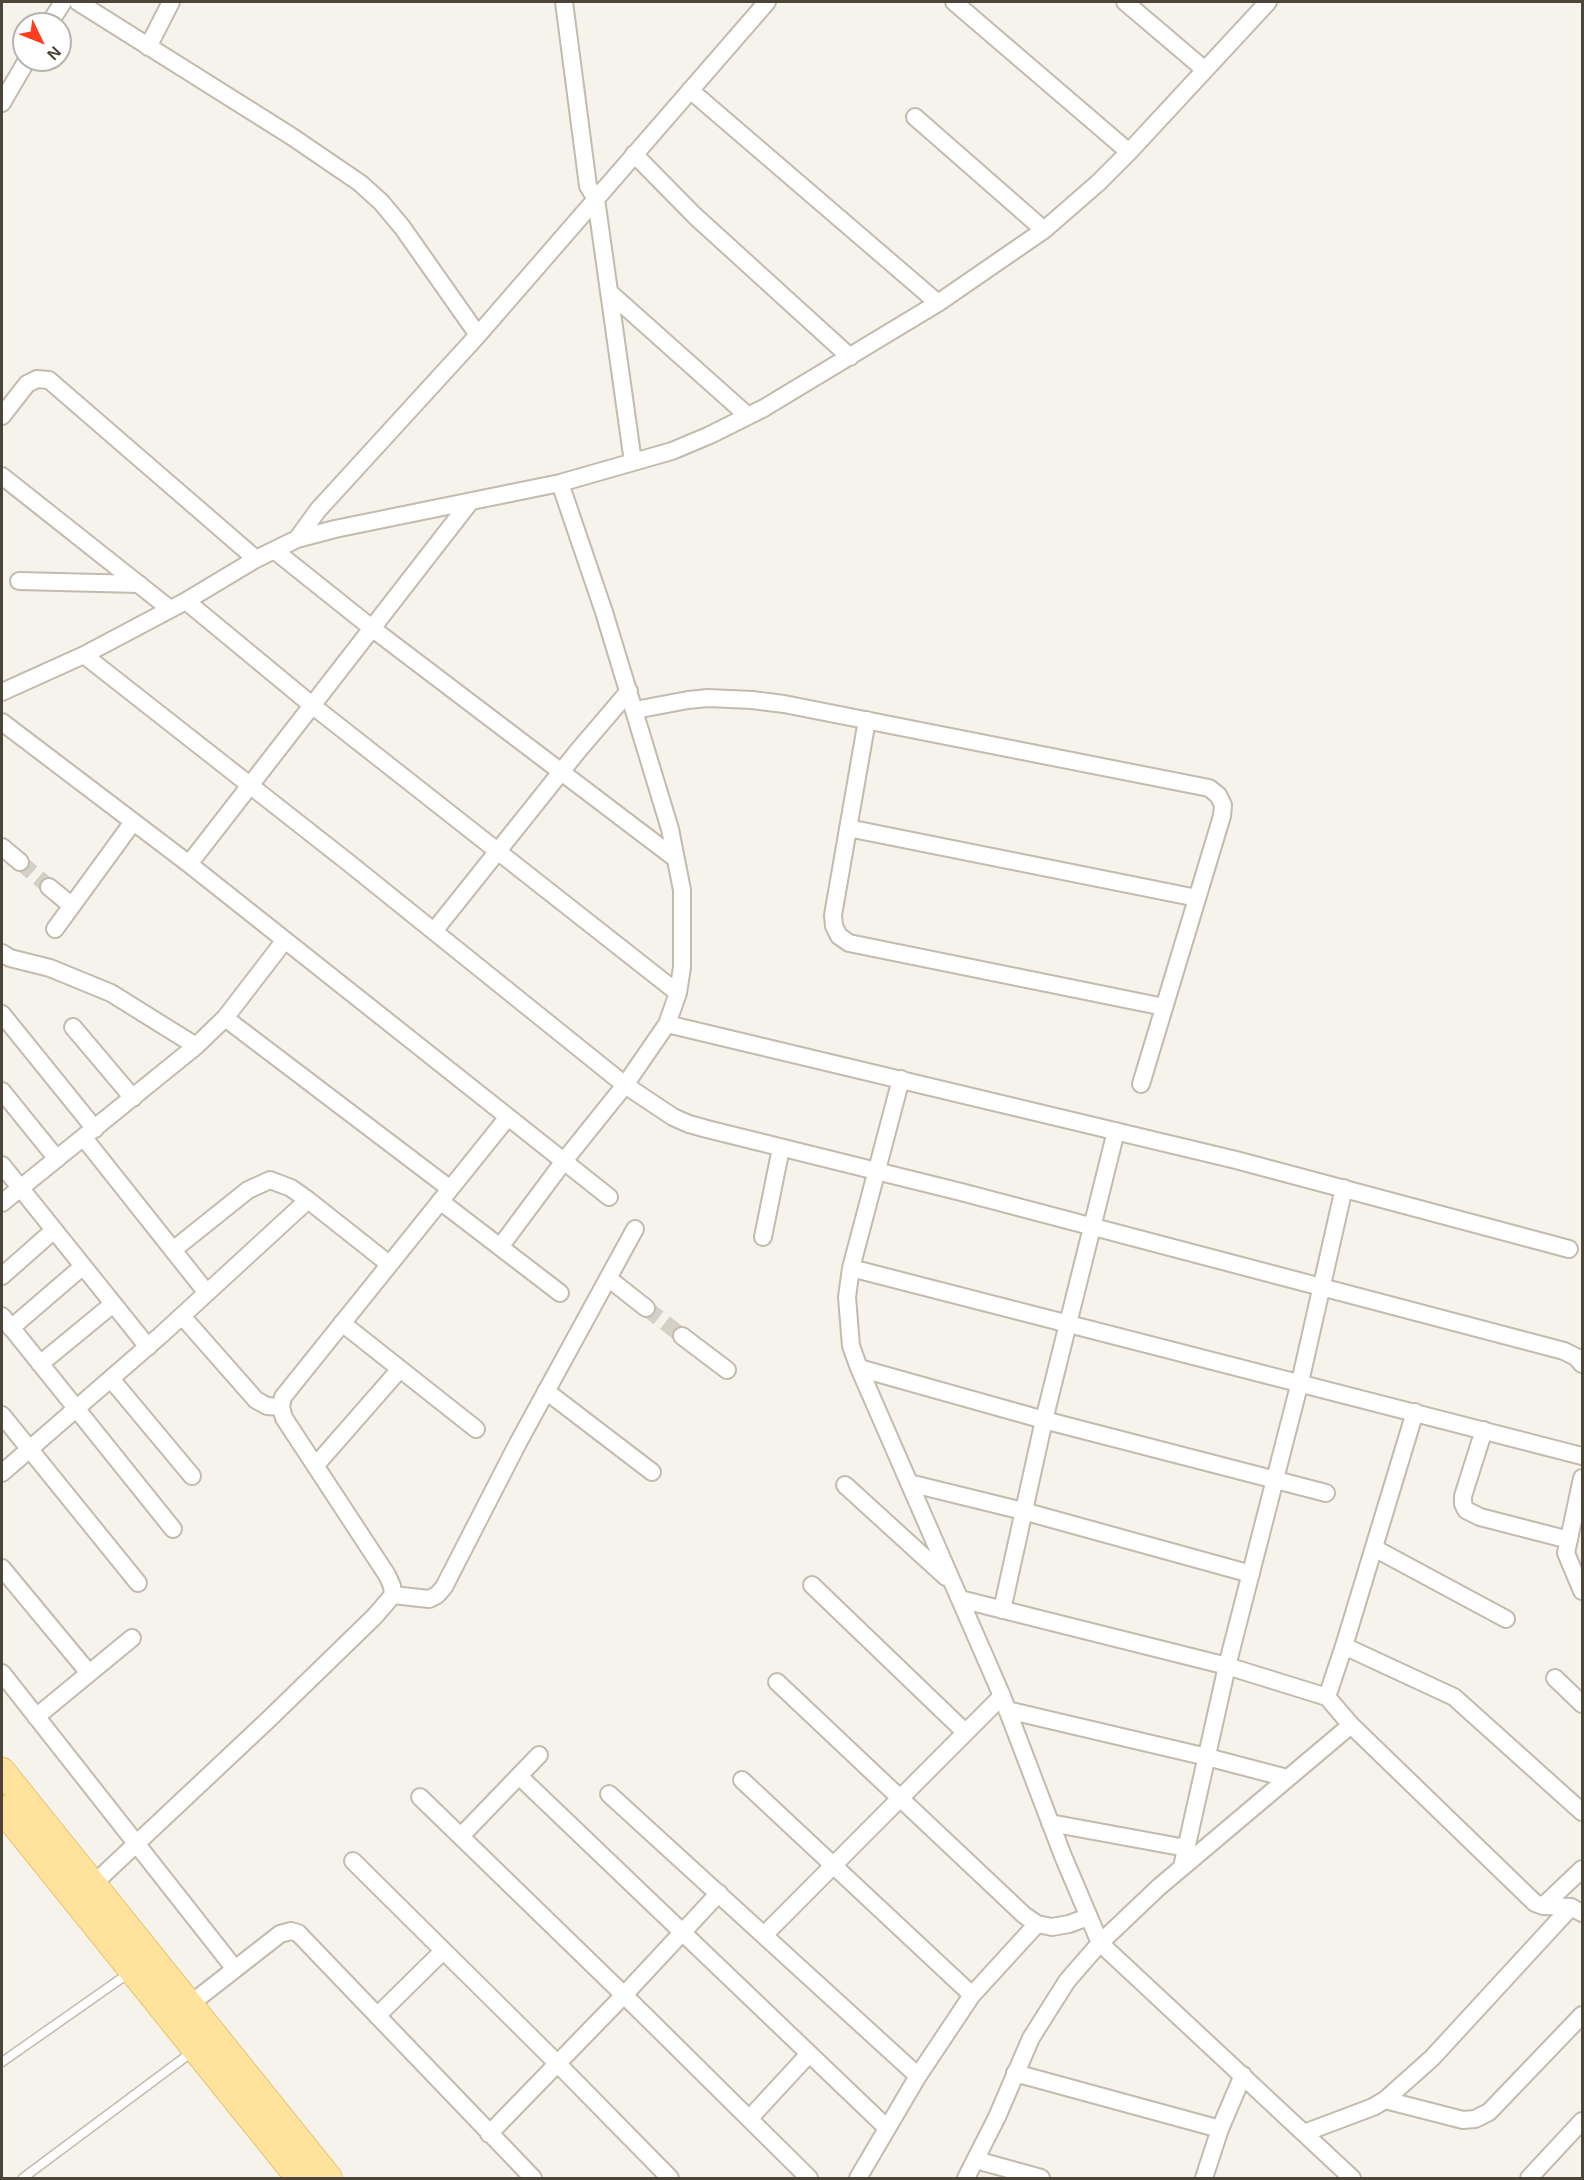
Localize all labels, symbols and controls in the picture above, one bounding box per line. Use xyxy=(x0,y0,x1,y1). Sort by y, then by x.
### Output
north arrow xyxy=(12,12,72,72)
text: N xyxy=(44,43,64,63)

